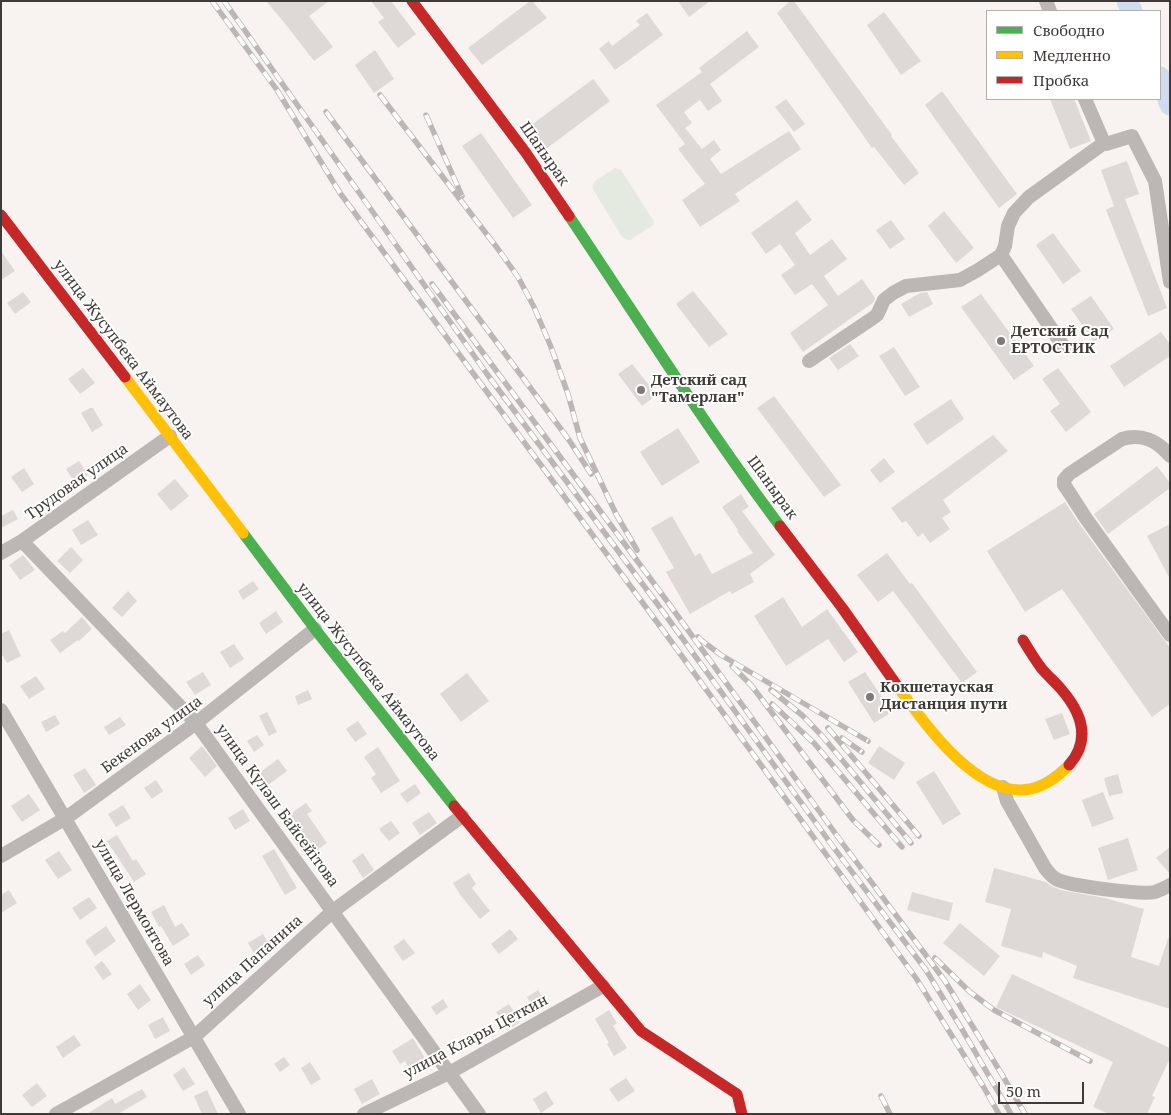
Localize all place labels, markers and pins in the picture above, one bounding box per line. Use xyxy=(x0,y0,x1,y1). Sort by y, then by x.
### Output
place label: Детский Сад ЕРТОСТИК xyxy=(1011,323,1109,358)
marker: Детский Сад ЕРТОСТИК xyxy=(995,335,1007,347)
place label: Детский сад "Тамерлан" xyxy=(651,372,747,407)
marker: Детский сад "Тамерлан" xyxy=(635,384,647,396)
place label: Кокшетауская Дистанция пути xyxy=(880,679,1007,714)
marker: Кокшетауская Дистанция пути xyxy=(864,691,876,703)

